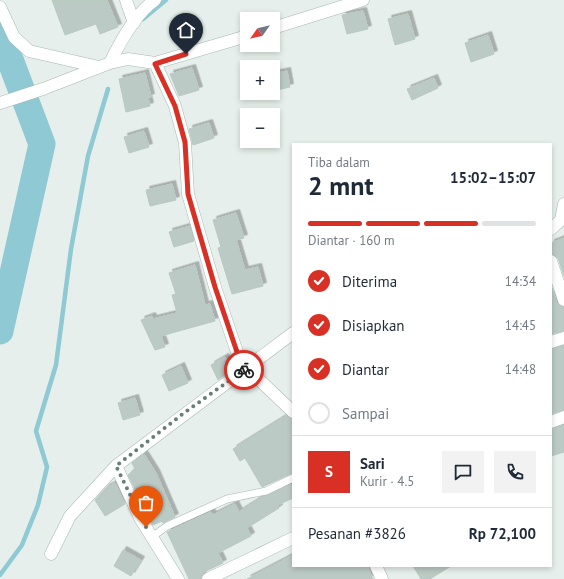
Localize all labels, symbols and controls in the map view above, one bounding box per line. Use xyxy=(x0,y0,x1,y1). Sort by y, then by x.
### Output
north arrow xyxy=(240,12,280,52)
map controls xyxy=(240,12,280,148)
pin xyxy=(169,13,203,54)
icon: home xyxy=(175,19,197,41)
button: + xyxy=(240,60,280,100)
button: − xyxy=(240,108,280,148)
text: Tiba dalam xyxy=(308,154,370,171)
text: 15:02–15:07 xyxy=(450,168,536,187)
text: 2 mnt xyxy=(308,169,374,202)
text: Diantar · 160 m xyxy=(308,232,395,249)
icon: check xyxy=(308,270,330,292)
text: Diterima xyxy=(342,272,397,291)
text: 14:34 xyxy=(505,273,536,290)
icon: check xyxy=(308,314,330,336)
text: Disiapkan xyxy=(342,316,405,335)
text: 14:45 xyxy=(505,317,536,334)
courier xyxy=(224,350,264,390)
icon: check xyxy=(308,358,330,380)
icon: bike xyxy=(233,359,255,381)
text: Diantar xyxy=(342,360,389,379)
text: 14:48 xyxy=(505,361,536,378)
text: Sampai xyxy=(342,404,389,423)
button: chat xyxy=(442,451,484,493)
button: phone xyxy=(494,451,536,493)
text: Sari xyxy=(360,454,385,473)
text: S xyxy=(325,462,333,481)
text: Kurir · 4.5 xyxy=(360,473,414,490)
pin xyxy=(129,486,163,527)
icon: bag xyxy=(135,492,157,514)
text: Pesanan #3826 xyxy=(308,524,406,543)
text: Rp 72,100 xyxy=(469,524,536,543)

